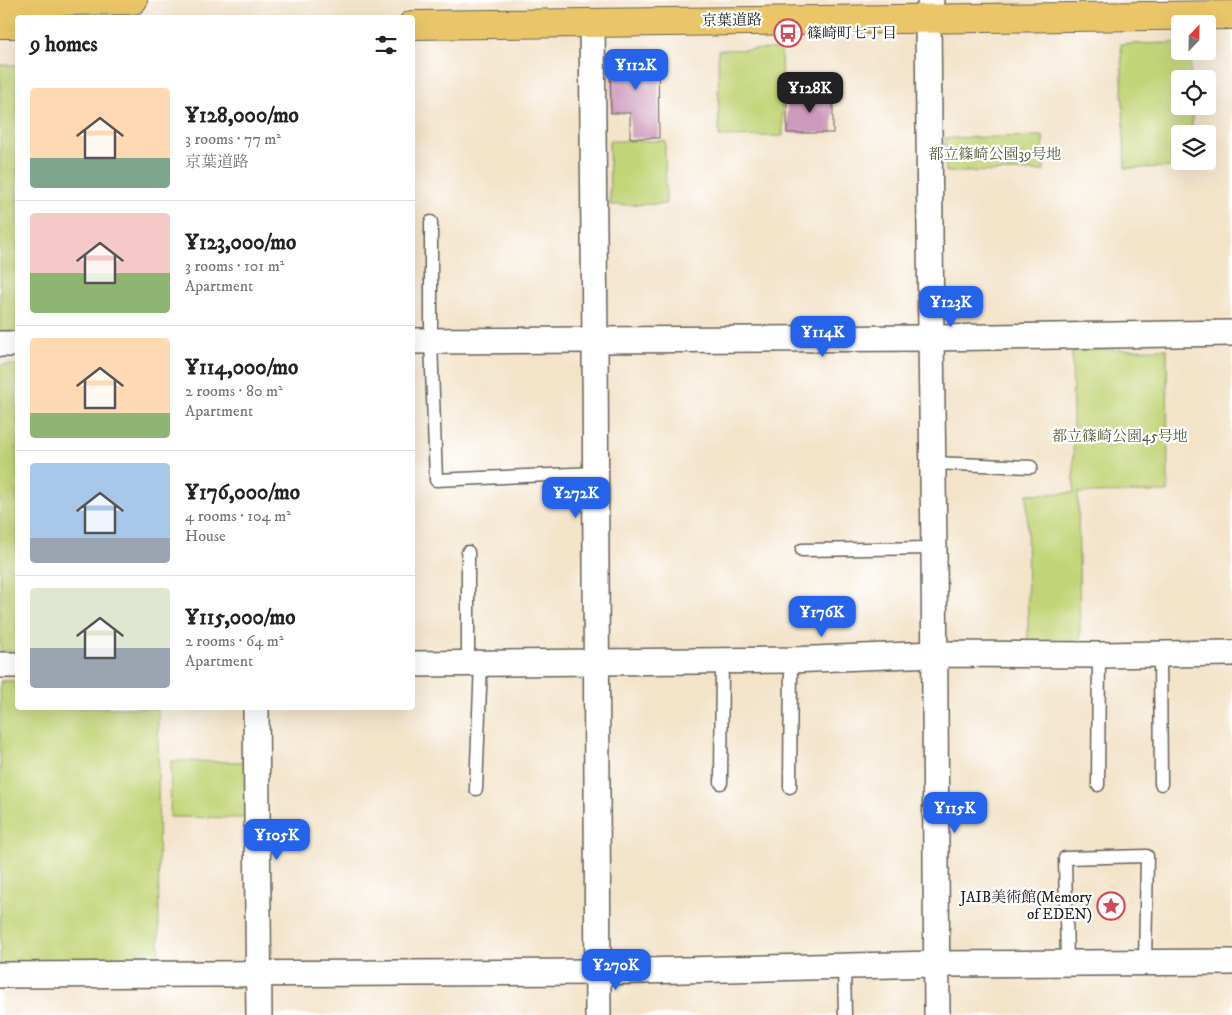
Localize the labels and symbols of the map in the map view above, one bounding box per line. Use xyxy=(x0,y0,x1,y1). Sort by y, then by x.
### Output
street label: 京葉道路 xyxy=(702,10,762,31)
north arrow xyxy=(1171,15,1216,60)
bus stop icon: 篠崎町七丁目 xyxy=(773,18,803,48)
place label: 篠崎町七丁目 xyxy=(807,24,897,43)
pin: ¥112K xyxy=(601,48,671,91)
pin: ¥128K xyxy=(775,72,845,114)
park label: 都立篠崎公園39号地 xyxy=(928,145,1062,164)
pin: ¥123K xyxy=(916,286,986,328)
pin: ¥114K xyxy=(788,316,858,358)
park label: 都立篠崎公園45号地 xyxy=(1052,427,1188,446)
pin: ¥272K xyxy=(541,476,611,519)
pin: ¥176K xyxy=(787,596,857,638)
pin: ¥115K xyxy=(920,792,990,834)
pin: ¥105K xyxy=(242,818,312,861)
place label: JAIB美術館(Memory of EDEN) xyxy=(958,888,1093,924)
place icon: JAIB美術館(Memory of EDEN) xyxy=(1096,891,1126,921)
pin: ¥270K xyxy=(581,948,651,991)

